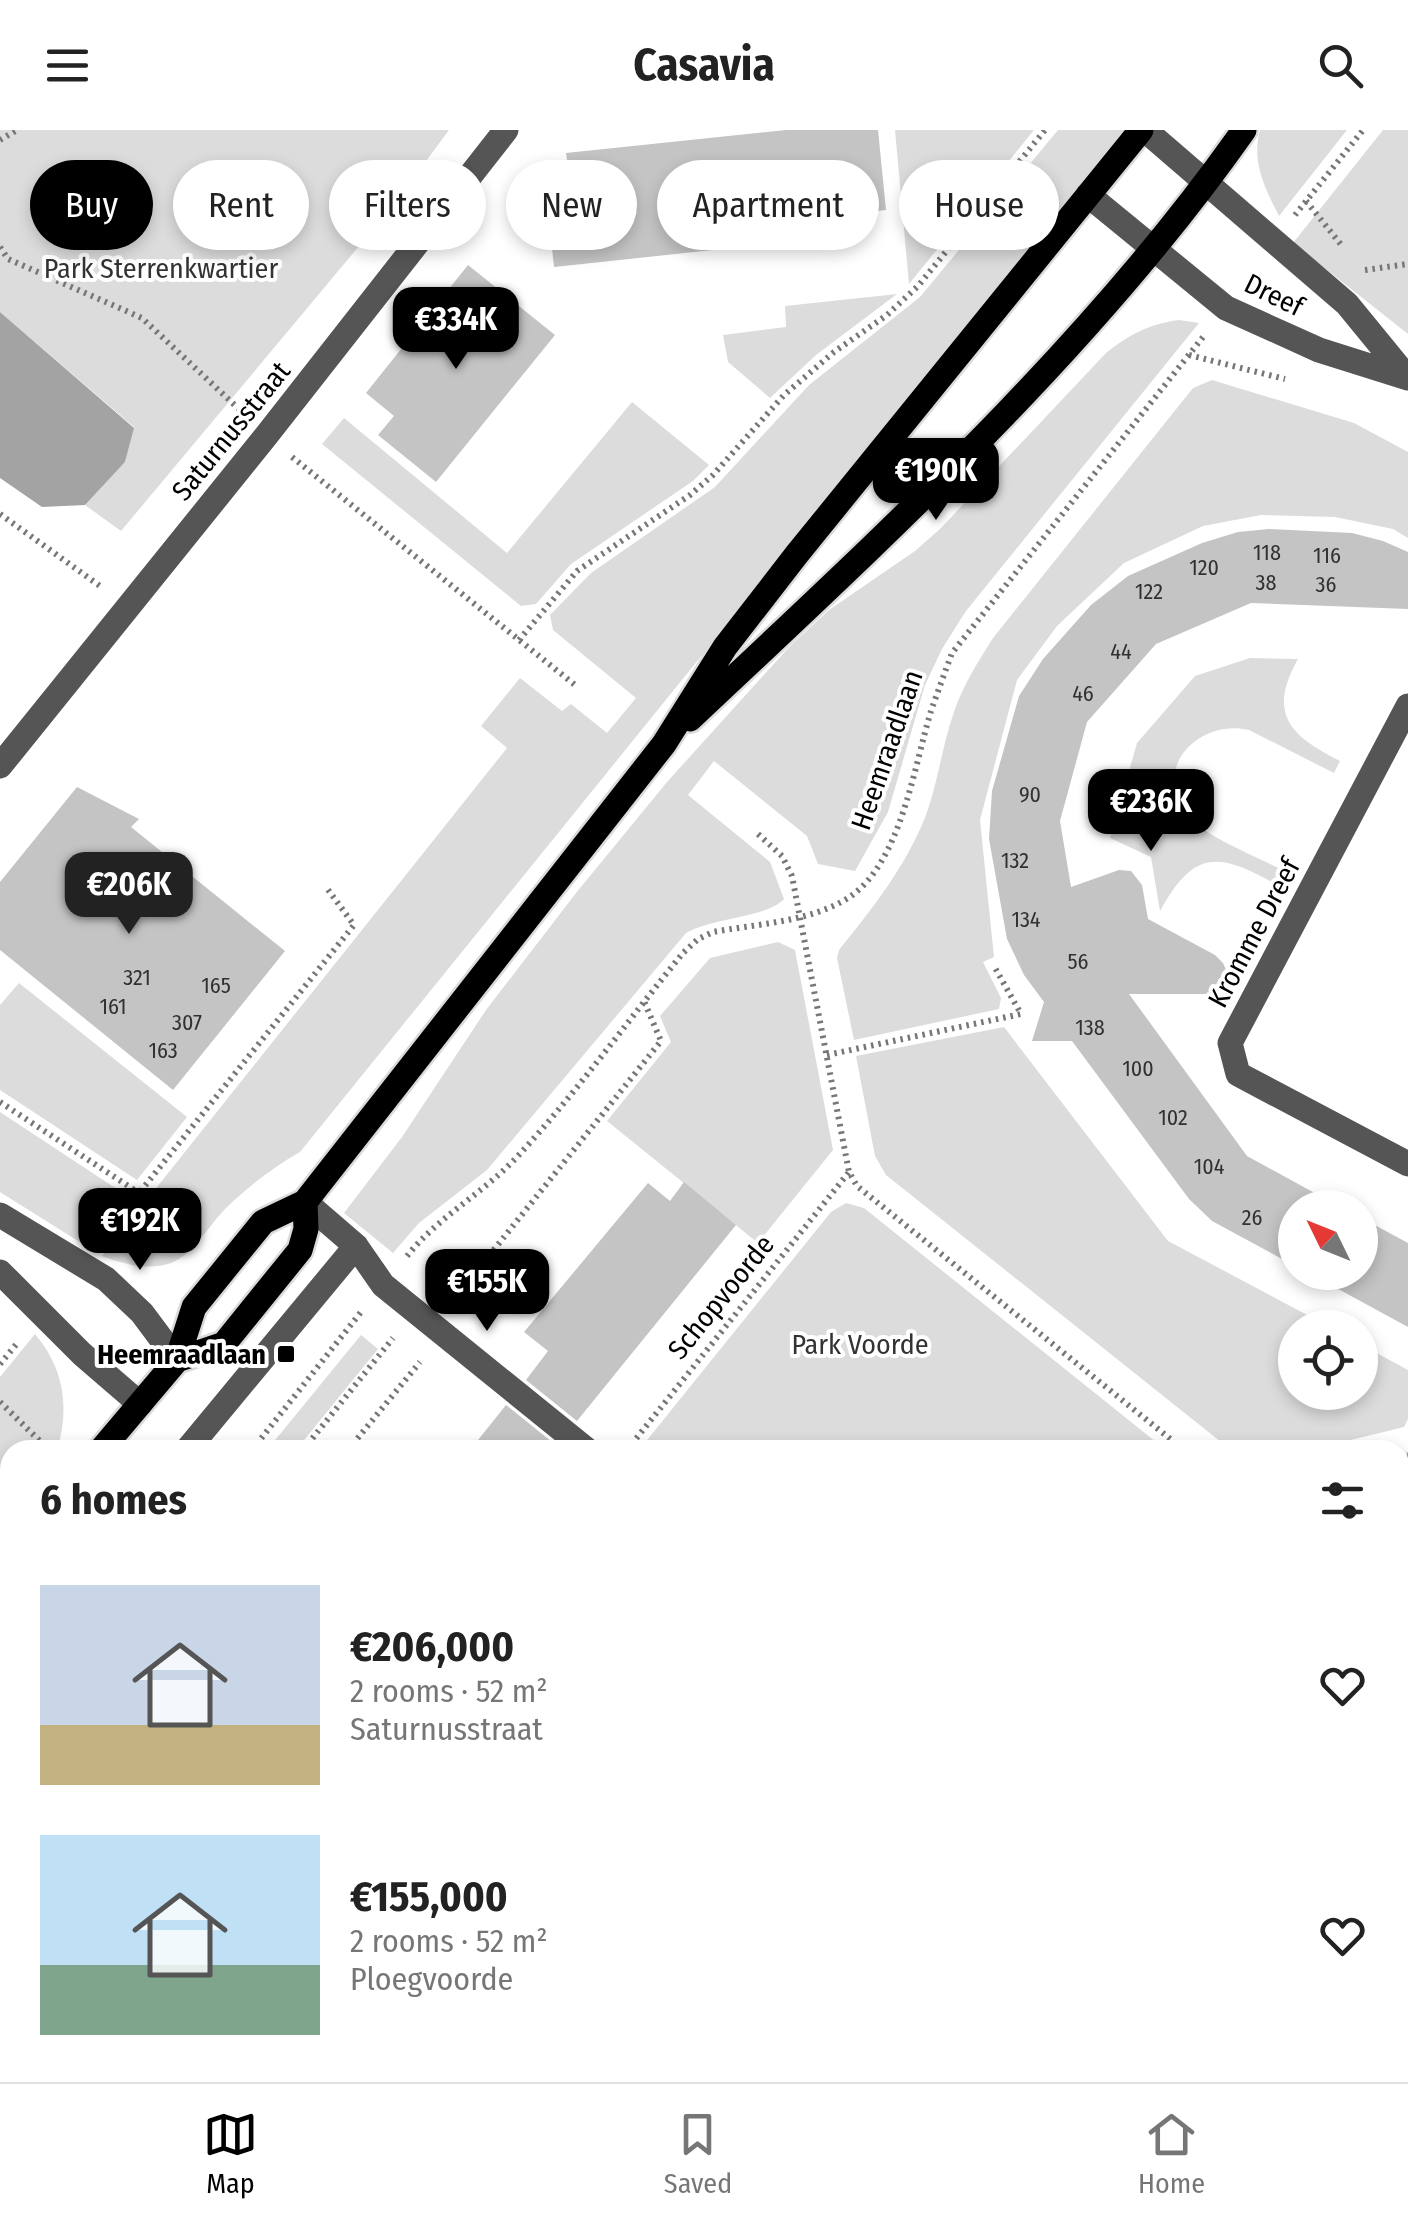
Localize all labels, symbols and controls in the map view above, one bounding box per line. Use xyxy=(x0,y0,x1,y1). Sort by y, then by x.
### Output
icon: menu xyxy=(40,38,95,93)
text: Casavia xyxy=(633,38,775,92)
icon: search xyxy=(1313,38,1368,93)
chip: Buy xyxy=(30,160,153,250)
chip: Rent xyxy=(173,160,309,250)
chip: Filters xyxy=(329,160,486,250)
chip: New xyxy=(506,160,637,250)
chip: Apartment xyxy=(657,160,879,250)
chip: House xyxy=(899,160,1059,250)
park label: Park Sterrenkwartier xyxy=(44,252,278,285)
street label: Dreef xyxy=(1239,267,1311,324)
pin: €334K xyxy=(386,287,526,372)
text: €334K xyxy=(415,300,497,338)
street label: Saturnusstraat xyxy=(165,354,297,507)
pin: €190K xyxy=(866,438,1006,523)
text: €190K xyxy=(895,451,977,489)
house number: 118 xyxy=(1253,539,1281,566)
house number: 116 xyxy=(1313,542,1341,569)
house number: 120 xyxy=(1189,554,1219,581)
house number: 38 xyxy=(1256,569,1276,596)
house number: 36 xyxy=(1316,571,1337,598)
house number: 122 xyxy=(1135,578,1163,605)
house number: 44 xyxy=(1110,638,1132,665)
street label: Heemraadlaan xyxy=(844,666,930,834)
house number: 46 xyxy=(1072,680,1094,707)
pin: €236K xyxy=(1081,769,1221,854)
house number: 90 xyxy=(1019,781,1041,808)
text: €236K xyxy=(1110,782,1192,820)
house number: 132 xyxy=(1001,847,1029,874)
street label: Kromme Dreef xyxy=(1201,851,1308,1013)
pin: €206K xyxy=(59,852,199,937)
text: €206K xyxy=(87,865,171,903)
house number: 134 xyxy=(1011,906,1041,933)
house number: 56 xyxy=(1067,948,1089,975)
house number: 321 xyxy=(123,964,151,991)
house number: 165 xyxy=(201,972,231,999)
house number: 161 xyxy=(99,993,127,1020)
house number: 307 xyxy=(172,1009,202,1036)
house number: 138 xyxy=(1075,1014,1105,1041)
house number: 163 xyxy=(148,1037,178,1064)
house number: 100 xyxy=(1122,1055,1154,1082)
house number: 102 xyxy=(1158,1104,1188,1131)
house number: 104 xyxy=(1194,1153,1225,1180)
pin: €192K xyxy=(70,1188,210,1273)
north arrow xyxy=(1278,1190,1378,1290)
map controls xyxy=(1278,1190,1378,1410)
text: €192K xyxy=(100,1201,180,1239)
house number: 26 xyxy=(1242,1204,1262,1231)
street label: Schopvoorde xyxy=(661,1228,781,1366)
pin: €155K xyxy=(417,1249,557,1334)
text: €155K xyxy=(447,1262,527,1300)
button: locate xyxy=(1278,1310,1378,1410)
park label: Park Voorde xyxy=(791,1328,929,1361)
place label: Heemraadlaan xyxy=(97,1338,266,1371)
marker: Heemraadlaan xyxy=(275,1343,297,1365)
icon: filters xyxy=(1315,1473,1370,1528)
text: 6 homes xyxy=(40,1475,187,1525)
text: €206,000 xyxy=(350,1622,514,1672)
icon: home xyxy=(120,1625,240,1745)
icon: heart xyxy=(1315,1658,1370,1713)
text: 2 rooms · 52 m² xyxy=(350,1672,548,1710)
text: Saturnusstraat xyxy=(350,1710,543,1748)
text: €155,000 xyxy=(350,1872,508,1922)
icon: home xyxy=(120,1875,240,1995)
icon: heart xyxy=(1315,1908,1370,1963)
text: 2 rooms · 52 m² xyxy=(350,1922,548,1960)
text: Ploegvoorde xyxy=(350,1960,513,1998)
tab: Map xyxy=(203,2107,258,2200)
tab: Saved xyxy=(664,2107,732,2200)
tab: Home xyxy=(1138,2107,1205,2200)

